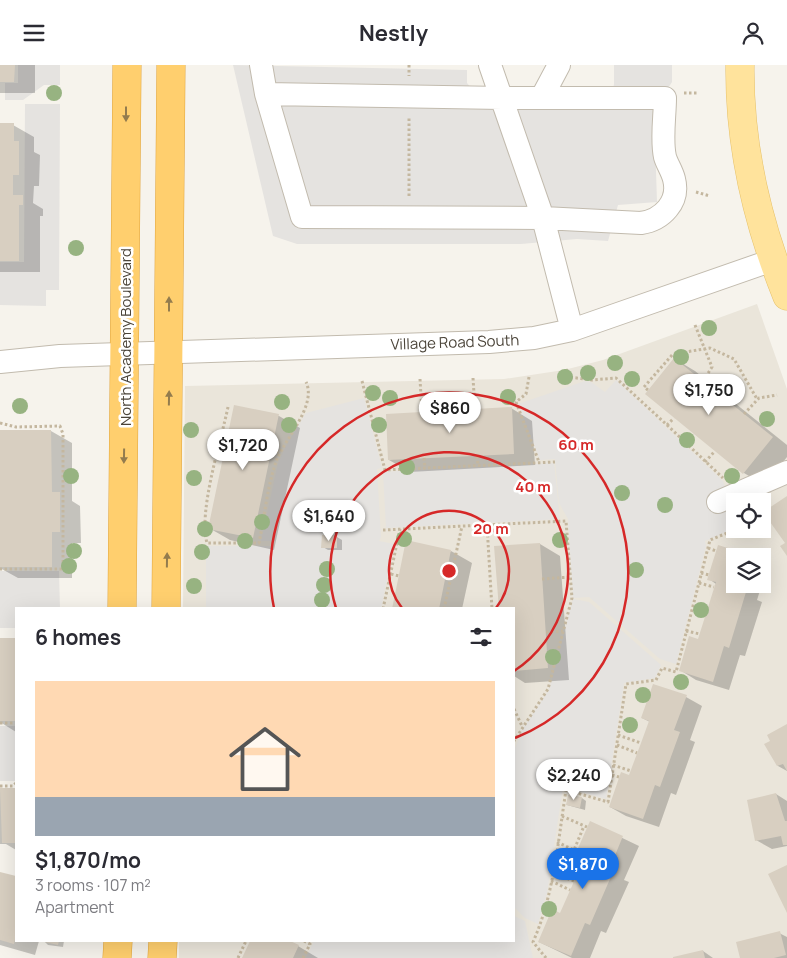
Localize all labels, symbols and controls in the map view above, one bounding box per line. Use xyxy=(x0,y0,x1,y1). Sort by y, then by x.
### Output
text: Nestly xyxy=(359,18,428,48)
icon: menu xyxy=(20,19,48,47)
icon: person xyxy=(739,19,767,47)
one-way arrow xyxy=(122,106,130,122)
street label: North Academy Boulevard xyxy=(115,248,136,426)
one-way arrow xyxy=(165,296,173,312)
street label: Village Road South xyxy=(390,329,520,355)
pin: $1,750 xyxy=(668,373,750,416)
text: $1,750 xyxy=(684,379,734,401)
one-way arrow xyxy=(165,389,173,405)
pin: $860 xyxy=(420,391,480,434)
text: $860 xyxy=(430,397,470,419)
pin: $1,720 xyxy=(202,429,284,471)
text: $1,720 xyxy=(218,434,268,456)
text: 60 m xyxy=(558,434,594,455)
one-way arrow xyxy=(120,448,128,464)
text: 40 m xyxy=(515,476,551,497)
map controls xyxy=(726,493,771,593)
button: locate xyxy=(726,493,771,538)
pin: $1,640 xyxy=(288,499,370,542)
text: $1,640 xyxy=(303,505,355,527)
text: 20 m xyxy=(473,518,509,539)
button: layers xyxy=(726,548,771,593)
one-way arrow xyxy=(163,552,171,568)
centre of rings xyxy=(440,562,458,580)
text: 6 homes xyxy=(35,623,121,651)
icon: filters xyxy=(467,623,495,651)
icon: home xyxy=(220,714,310,804)
pin: $2,240 xyxy=(533,759,615,801)
text: $2,240 xyxy=(547,764,601,786)
text: $1,870/mo xyxy=(35,846,141,874)
pin: $1,870 xyxy=(542,847,624,890)
text: $1,870 xyxy=(558,853,608,875)
text: 3 rooms · 107 m² xyxy=(35,874,151,896)
text: Apartment xyxy=(35,896,114,918)

